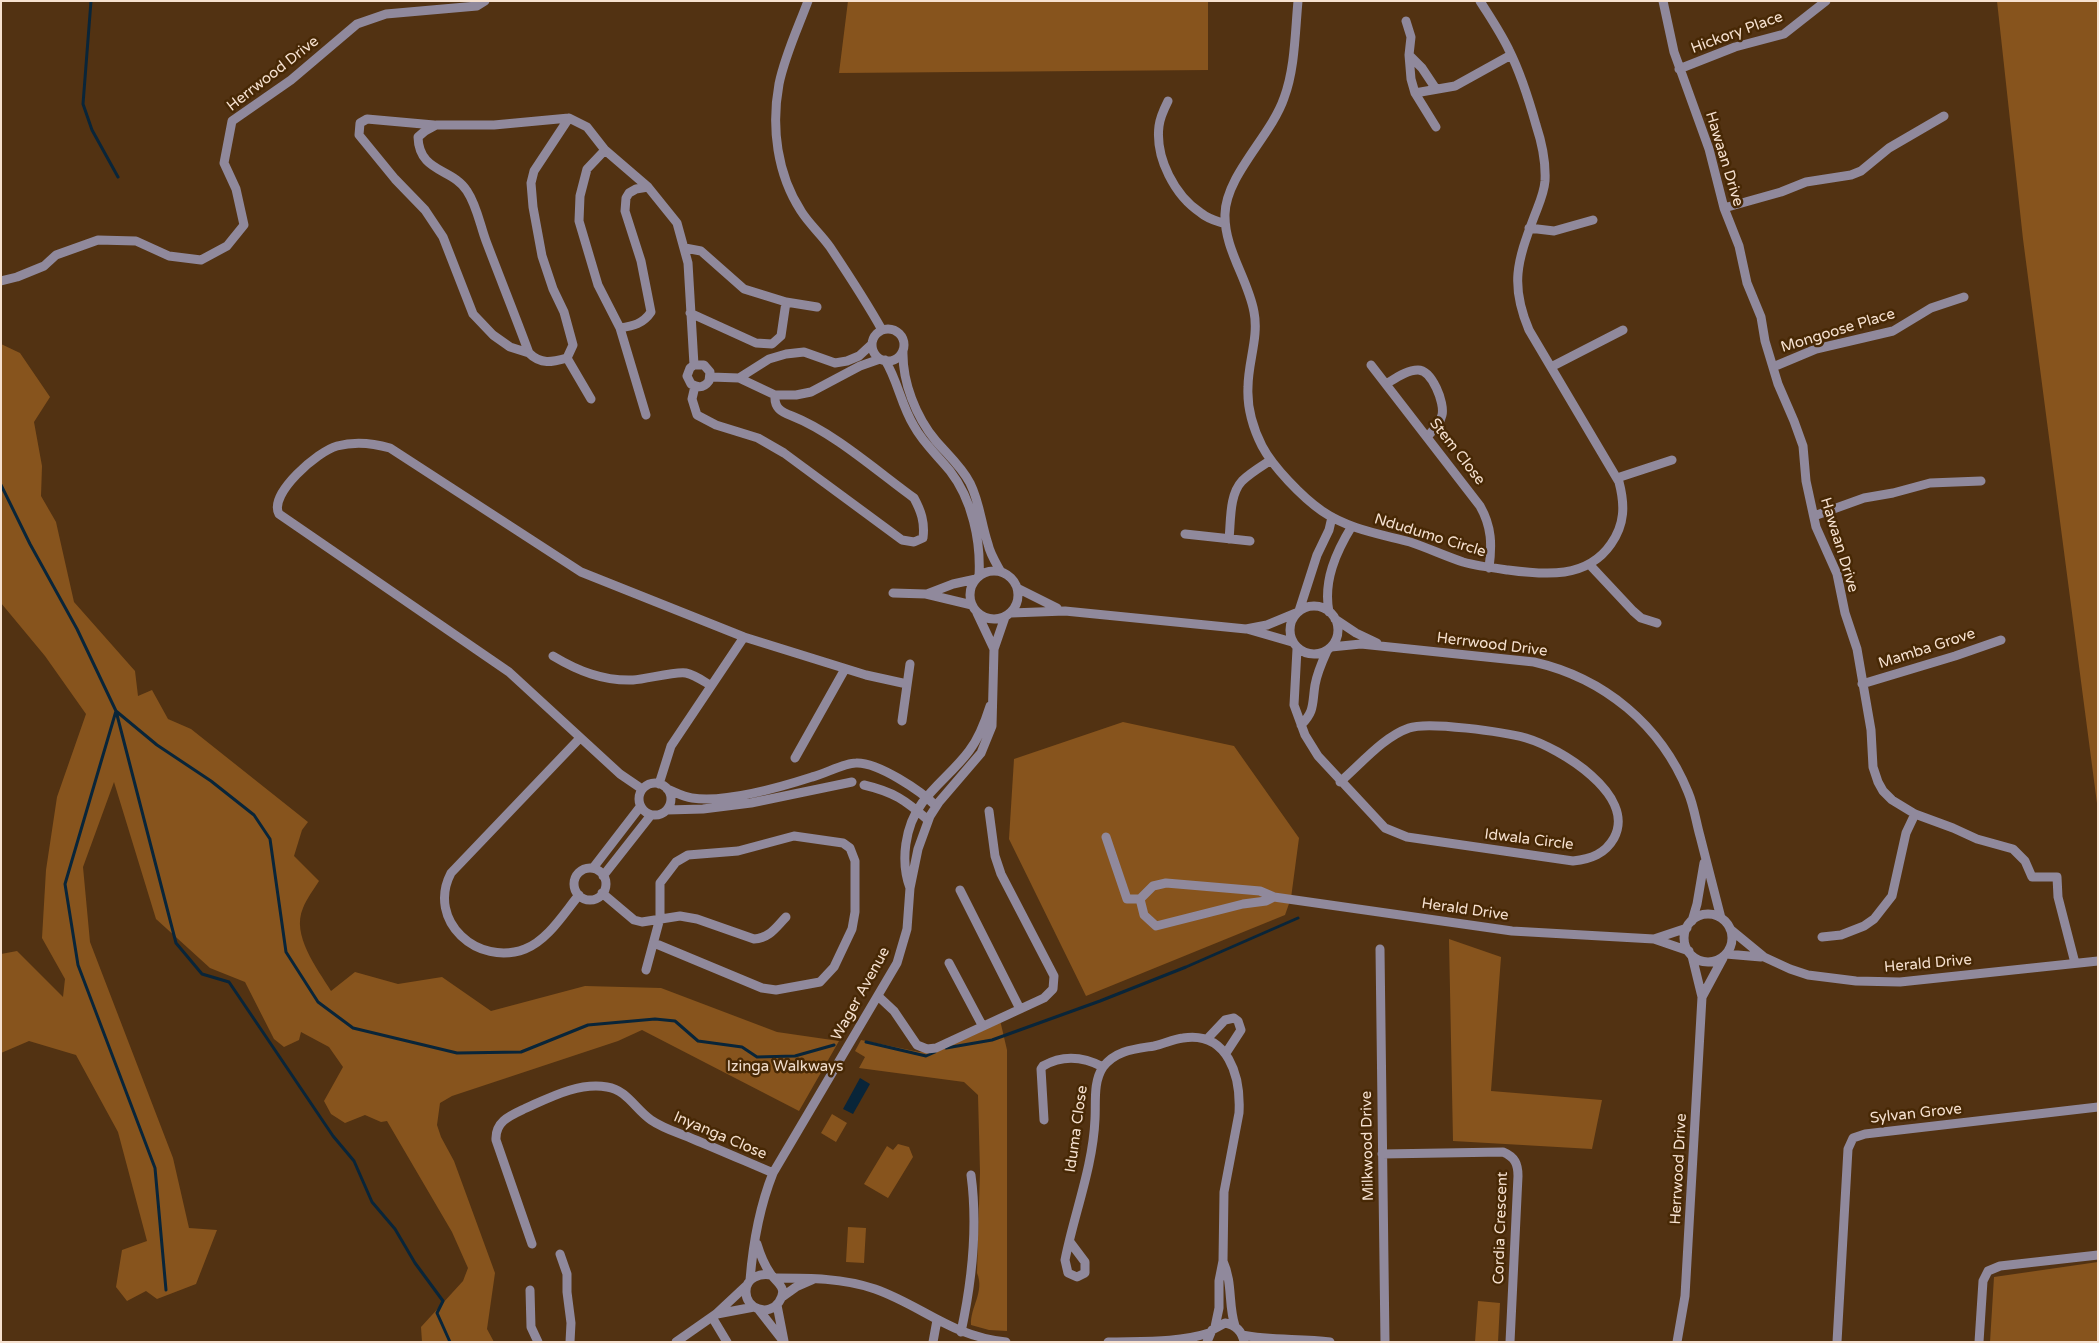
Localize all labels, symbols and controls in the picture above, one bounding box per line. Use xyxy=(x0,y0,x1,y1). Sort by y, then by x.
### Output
street label: Hickory Place xyxy=(1689,8,1785,58)
street label: Herrwood Drive xyxy=(224,33,322,115)
street label: Hawaan Drive xyxy=(1701,109,1747,209)
street label: Mongoose Place xyxy=(1779,305,1897,357)
street label: Stem Close xyxy=(1425,415,1489,489)
street label: Hawaan Drive xyxy=(1816,495,1862,595)
street label: Ndudumo Circle xyxy=(1372,510,1488,562)
street label: Mamba Grove xyxy=(1876,625,1978,673)
street label: Herrwood Drive xyxy=(1436,629,1548,661)
street label: Idwala Circle xyxy=(1483,826,1575,854)
street label: Herald Drive xyxy=(1420,895,1510,925)
street label: Wager Avenue xyxy=(828,944,894,1044)
street label: Herald Drive xyxy=(1883,951,1973,977)
park label: Izinga Walkways xyxy=(727,1058,843,1076)
street label: Iduma Close xyxy=(1062,1084,1092,1174)
street label: Milkwood Drive xyxy=(1358,1091,1378,1201)
street label: Sylvan Grove xyxy=(1869,1100,1963,1128)
street label: Inyanga Close xyxy=(671,1108,769,1164)
street label: Herrwood Drive xyxy=(1667,1113,1691,1225)
street label: Cordia Crescent xyxy=(1490,1171,1512,1285)

